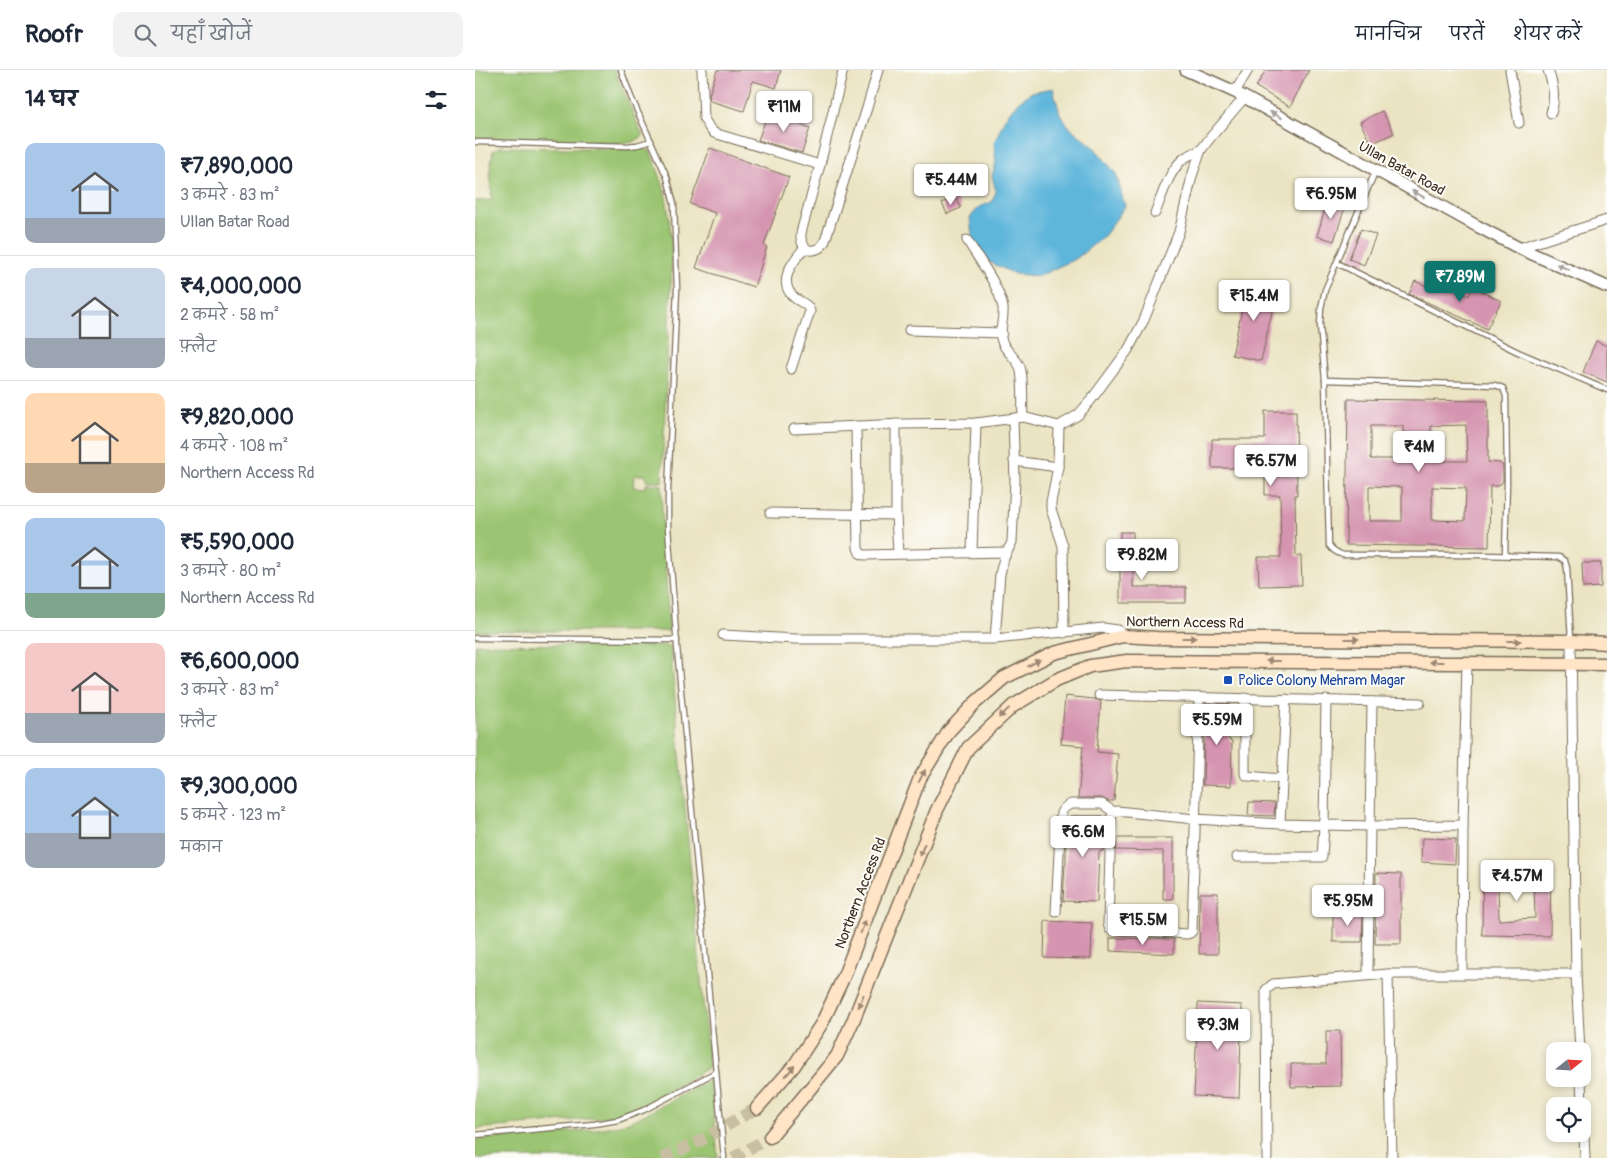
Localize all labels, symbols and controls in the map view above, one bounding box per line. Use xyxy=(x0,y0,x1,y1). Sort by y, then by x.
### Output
search box xyxy=(113,12,463,57)
text: Roofr xyxy=(25,20,83,49)
icon: search xyxy=(131,21,159,49)
text: यहाँ खोजें xyxy=(171,22,252,46)
text: मानचित्र xyxy=(1355,23,1421,46)
text: परतें xyxy=(1449,23,1485,46)
text: शेयर करें xyxy=(1513,23,1582,46)
text: 14 घर xyxy=(25,86,78,113)
icon: filters xyxy=(422,86,450,114)
pin: ₹11M xyxy=(754,90,814,133)
text: ₹11M xyxy=(767,97,801,117)
one-way arrow xyxy=(1269,111,1282,120)
street label: Ullan Batar Road xyxy=(1356,138,1448,199)
text: ₹7,890,000 xyxy=(180,153,293,180)
icon: home xyxy=(65,163,125,223)
pin: ₹5.44M xyxy=(910,164,992,206)
text: ₹5.44M xyxy=(925,170,977,190)
pin: ₹6.95M xyxy=(1290,178,1372,220)
text: ₹6.95M xyxy=(1306,184,1356,204)
text: 3 कमरे · 83 m² xyxy=(180,185,280,205)
one-way arrow xyxy=(1410,190,1425,198)
text: Ullan Batar Road xyxy=(180,212,290,232)
pin: ₹7.89M xyxy=(1419,260,1501,303)
one-way arrow xyxy=(1556,263,1570,271)
text: ₹7.89M xyxy=(1435,267,1485,287)
text: ₹4,000,000 xyxy=(180,273,302,300)
pin: ₹15.4M xyxy=(1213,280,1295,322)
text: ₹15.4M xyxy=(1230,286,1278,306)
icon: home xyxy=(65,288,125,348)
text: 2 कमरे · 58 m² xyxy=(180,305,279,325)
text: फ़्लैट xyxy=(180,337,216,357)
text: ₹9,820,000 xyxy=(180,404,294,431)
icon: home xyxy=(65,413,125,473)
pin: ₹4M xyxy=(1395,430,1443,473)
text: 4 कमरे · 108 m² xyxy=(180,436,288,456)
text: ₹4M xyxy=(1404,437,1434,457)
pin: ₹6.57M xyxy=(1230,444,1312,487)
text: ₹6.57M xyxy=(1245,451,1297,471)
text: Northern Access Rd xyxy=(180,463,315,483)
text: ₹5,590,000 xyxy=(180,529,294,556)
icon: home xyxy=(65,538,125,598)
pin: ₹9.82M xyxy=(1101,538,1183,581)
text: ₹9.82M xyxy=(1117,545,1167,565)
text: 3 कमरे · 80 m² xyxy=(180,561,282,581)
text: Northern Access Rd xyxy=(180,588,315,608)
street label: Northern Access Rd xyxy=(1126,613,1244,632)
one-way arrow xyxy=(1181,634,1197,642)
one-way arrow xyxy=(1344,635,1360,643)
one-way arrow xyxy=(1506,637,1522,645)
text: ₹6,600,000 xyxy=(180,648,299,675)
one-way arrow xyxy=(1265,657,1281,665)
one-way arrow xyxy=(1428,658,1444,666)
one-way arrow xyxy=(1027,659,1041,667)
icon: home xyxy=(65,663,125,723)
place label: Police Colony Mehram Magar xyxy=(1238,672,1405,689)
marker: Police Colony Mehram Magar xyxy=(1222,674,1234,686)
text: 3 कमरे · 83 m² xyxy=(180,680,280,700)
pin: ₹5.59M xyxy=(1176,704,1258,746)
one-way arrow xyxy=(999,707,1011,719)
text: ₹5.59M xyxy=(1192,710,1242,730)
text: फ़्लैट xyxy=(180,712,216,732)
one-way arrow xyxy=(918,769,926,783)
text: ₹9,300,000 xyxy=(180,773,298,800)
icon: home xyxy=(65,788,125,848)
text: 5 कमरे · 123 m² xyxy=(180,805,286,825)
pin: ₹6.6M xyxy=(1048,816,1118,858)
text: ₹6.6M xyxy=(1061,822,1105,842)
street label: Northern Access Rd xyxy=(831,835,890,951)
text: मकान xyxy=(180,837,222,857)
one-way arrow xyxy=(917,843,925,857)
pin: ₹4.57M xyxy=(1476,860,1558,902)
text: ₹4.57M xyxy=(1491,866,1543,886)
pin: ₹5.95M xyxy=(1307,884,1389,927)
text: ₹5.95M xyxy=(1323,891,1373,911)
pin: ₹15.5M xyxy=(1102,904,1184,946)
text: ₹15.5M xyxy=(1119,910,1167,930)
one-way arrow xyxy=(859,919,867,934)
one-way arrow xyxy=(857,994,865,1009)
pin: ₹9.3M xyxy=(1183,1008,1253,1051)
text: ₹9.3M xyxy=(1197,1015,1239,1035)
north arrow xyxy=(1546,1042,1591,1088)
map controls xyxy=(1546,1042,1591,1142)
one-way arrow xyxy=(784,1065,795,1078)
button: locate xyxy=(1546,1097,1591,1142)

